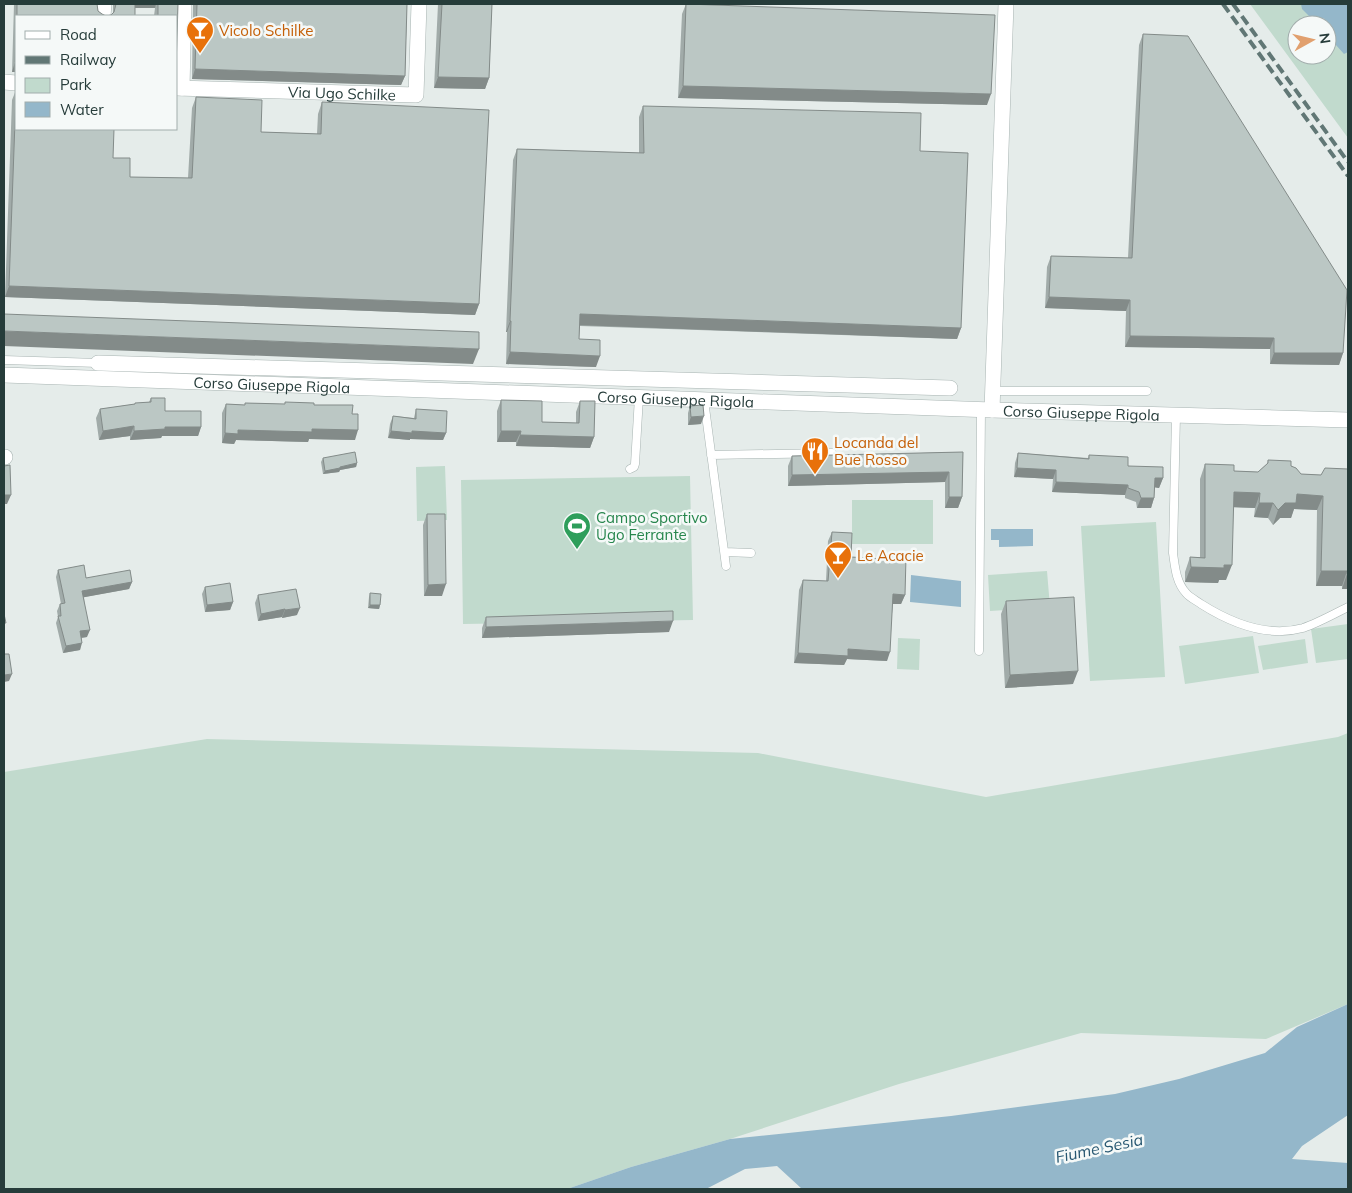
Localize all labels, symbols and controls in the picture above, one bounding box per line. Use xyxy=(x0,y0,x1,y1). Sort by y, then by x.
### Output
legend xyxy=(15,15,178,130)
bar icon: Vicolo Schilke xyxy=(185,15,215,54)
north arrow xyxy=(1287,15,1337,65)
place label: Vicolo Schilke xyxy=(219,21,313,40)
text: Road xyxy=(60,25,97,44)
text: N xyxy=(1315,32,1335,45)
text: Railway xyxy=(60,50,116,69)
text: Park xyxy=(60,75,92,94)
street label: Via Ugo Schilke xyxy=(288,82,396,104)
text: Water xyxy=(60,100,104,119)
street label: Corso Giuseppe Rigola xyxy=(193,372,351,397)
street label: Corso Giuseppe Rigola xyxy=(597,387,754,411)
street label: Corso Giuseppe Rigola xyxy=(1003,401,1160,424)
place label: Locanda del Bue Rosso xyxy=(834,433,918,469)
restaurant icon: Locanda del Bue Rosso xyxy=(800,436,830,475)
place label: Campo Sportivo Ugo Ferrante xyxy=(596,508,708,544)
sports icon: Campo Sportivo Ugo Ferrante xyxy=(562,511,592,550)
bar icon: Le Acacie xyxy=(823,540,853,579)
place label: Le Acacie xyxy=(857,546,924,565)
water label: Fiume Sesia xyxy=(1053,1129,1145,1167)

